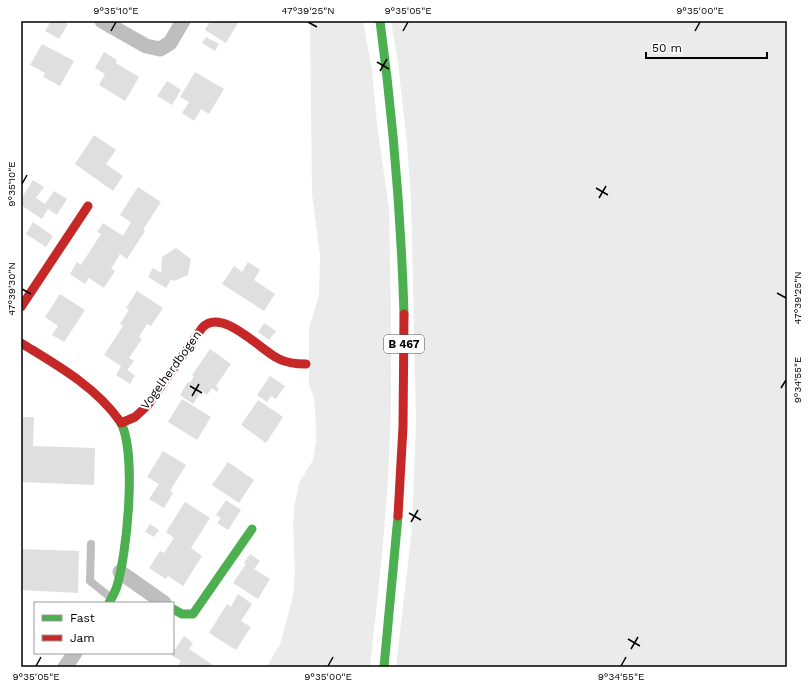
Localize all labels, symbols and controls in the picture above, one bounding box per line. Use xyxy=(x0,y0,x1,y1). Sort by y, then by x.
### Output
text: 9°35'10"E xyxy=(93,5,139,16)
text: 47°39'25"N xyxy=(281,5,335,16)
text: 9°35'05"E xyxy=(384,5,432,16)
text: 9°35'00"E xyxy=(676,5,724,16)
scale bar xyxy=(646,34,767,60)
text: 50 m xyxy=(652,41,682,55)
text: 9°35'10"E xyxy=(6,161,17,207)
text: 47°39'30"N xyxy=(6,262,17,316)
text: 47°39'25"N xyxy=(792,271,803,325)
street label: Vogelherdbogen xyxy=(138,328,204,412)
road number: B 467 xyxy=(384,335,424,353)
text: 9°34'55"E xyxy=(792,357,803,403)
legend xyxy=(34,602,174,654)
text: Fast xyxy=(70,611,95,625)
text: Jam xyxy=(70,631,95,645)
text: 9°35'05"E xyxy=(12,671,60,682)
text: 9°35'00"E xyxy=(304,671,352,682)
text: 9°34'55"E xyxy=(598,671,644,682)

